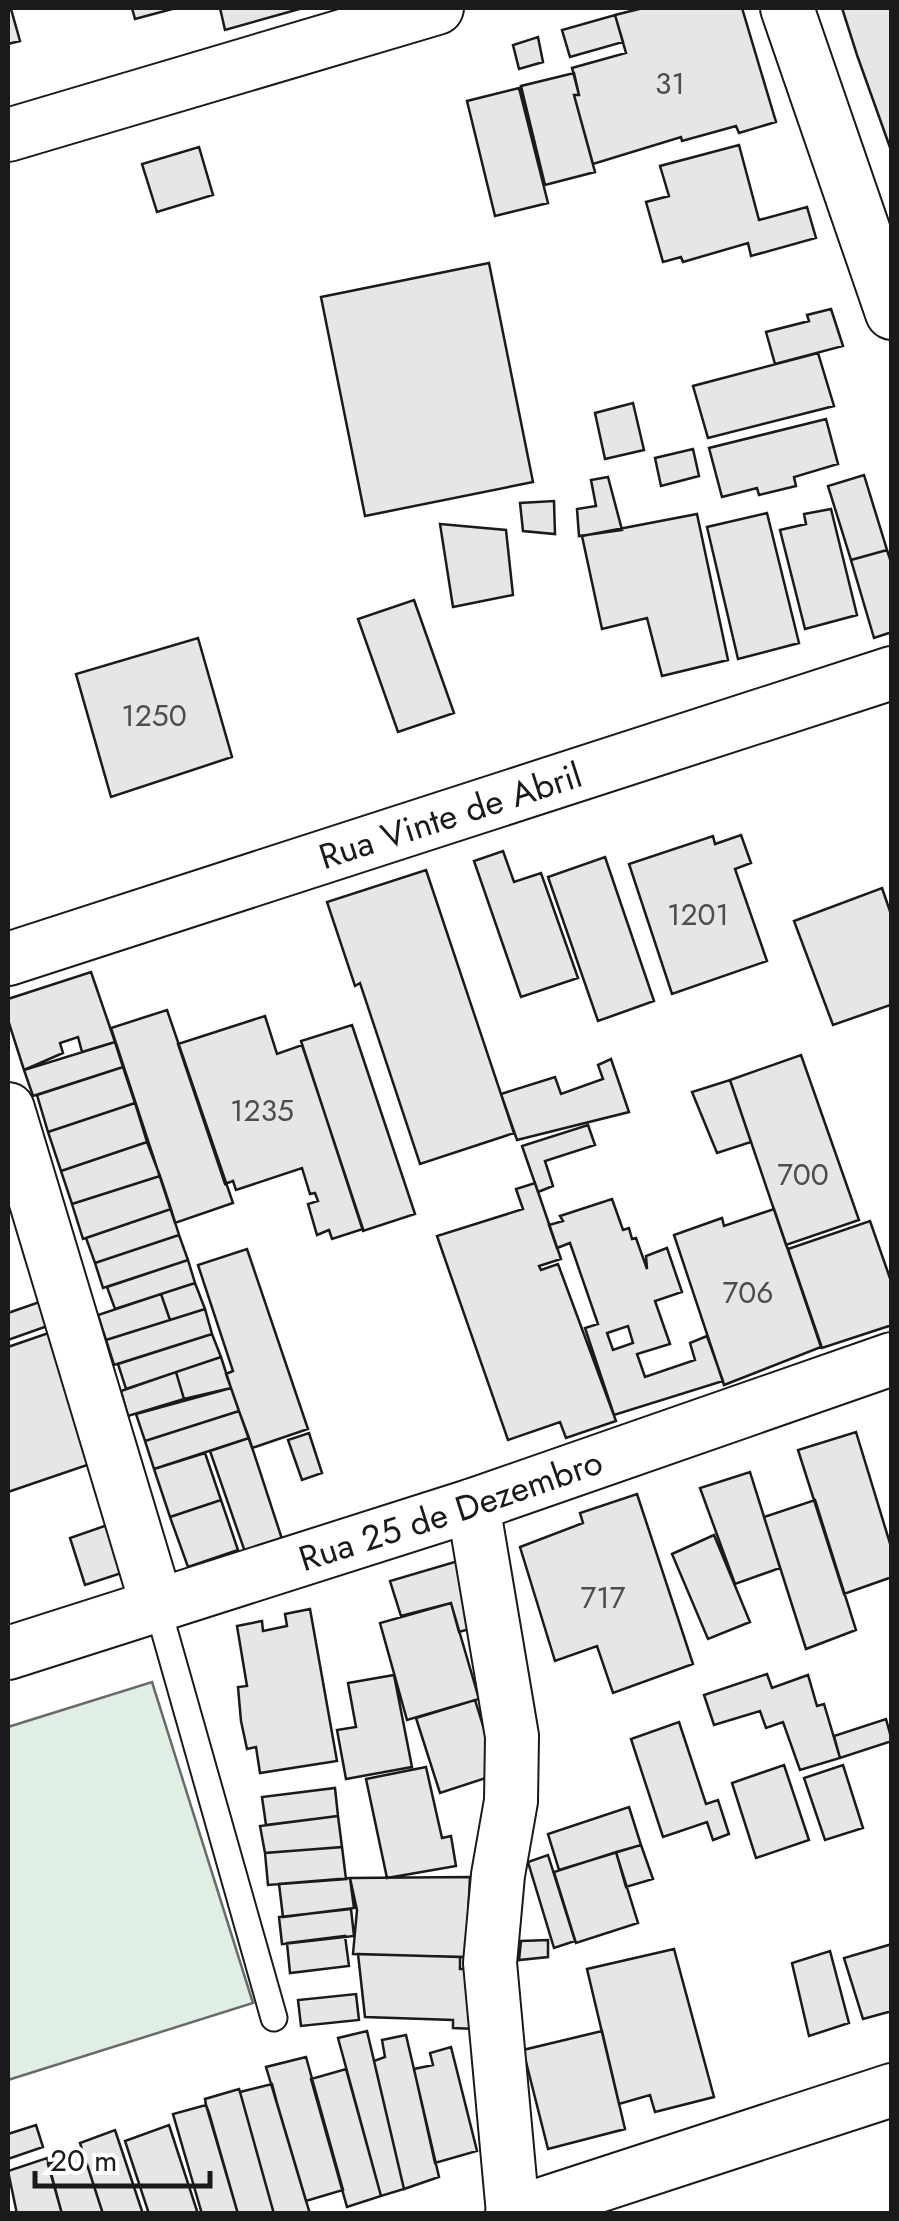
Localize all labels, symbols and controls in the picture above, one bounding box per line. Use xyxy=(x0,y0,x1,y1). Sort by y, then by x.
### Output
house number: 31 xyxy=(655,62,685,105)
house number: 1250 xyxy=(121,694,187,737)
street label: Rua Vinte de Abril xyxy=(313,750,588,882)
house number: 1201 xyxy=(667,893,729,936)
house number: 1235 xyxy=(230,1089,294,1132)
house number: 700 xyxy=(777,1153,829,1196)
house number: 706 xyxy=(722,1271,774,1314)
street label: Rua 25 de Dezembro xyxy=(293,1437,609,1584)
house number: 717 xyxy=(581,1576,626,1619)
scale bar xyxy=(35,2126,210,2188)
text: 20 m xyxy=(50,2139,117,2182)

